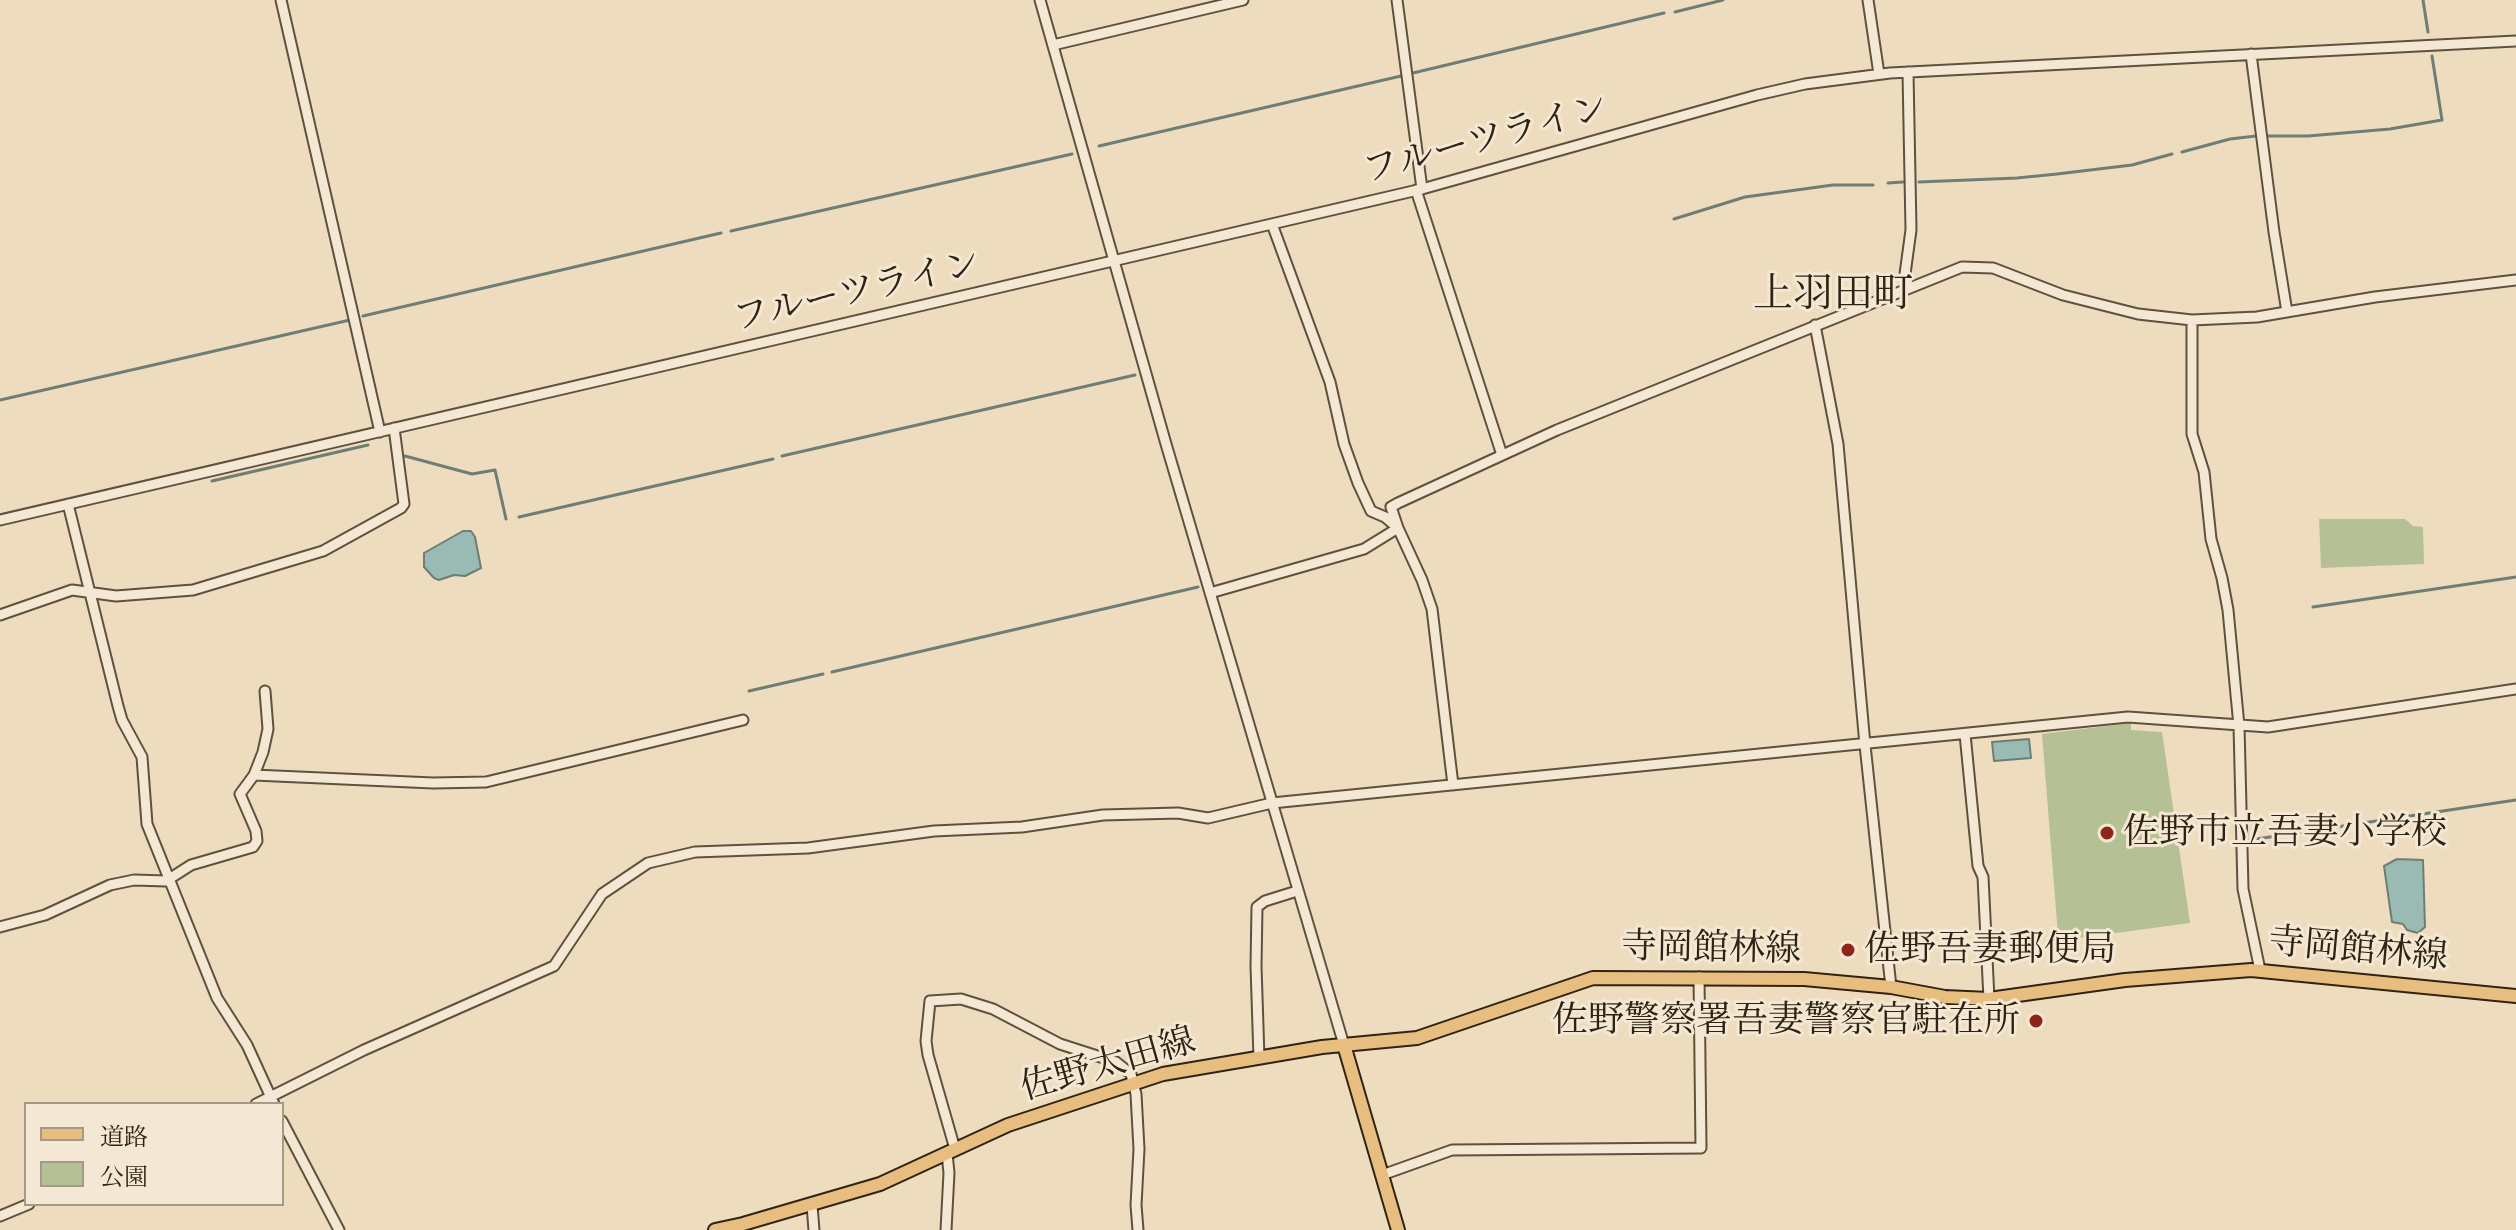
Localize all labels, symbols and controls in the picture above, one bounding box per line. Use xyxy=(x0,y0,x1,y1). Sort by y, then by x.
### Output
street label: フルーツライン xyxy=(1359,87,1613,193)
street label: フルーツライン xyxy=(729,243,985,341)
district label: 上羽田町 xyxy=(1753,271,1913,319)
place label: 佐野市立吾妻小学校 xyxy=(2123,811,2447,855)
marker: 佐野市立吾妻小学校 xyxy=(2098,824,2116,842)
street label: 寺岡館林線 xyxy=(2266,921,2450,979)
street label: 寺岡館林線 xyxy=(1621,926,1801,972)
place label: 佐野吾妻郵便局 xyxy=(1864,928,2116,972)
marker: 佐野吾妻郵便局 xyxy=(1839,941,1857,959)
place label: 佐野警察署吾妻警察官駐在所 xyxy=(1552,999,2020,1043)
marker: 佐野警察署吾妻警察官駐在所 xyxy=(2027,1012,2045,1030)
street label: 佐野太田線 xyxy=(1016,1019,1200,1111)
legend xyxy=(24,1102,284,1206)
text: 道路 xyxy=(100,1121,148,1152)
text: 公園 xyxy=(100,1161,148,1192)

